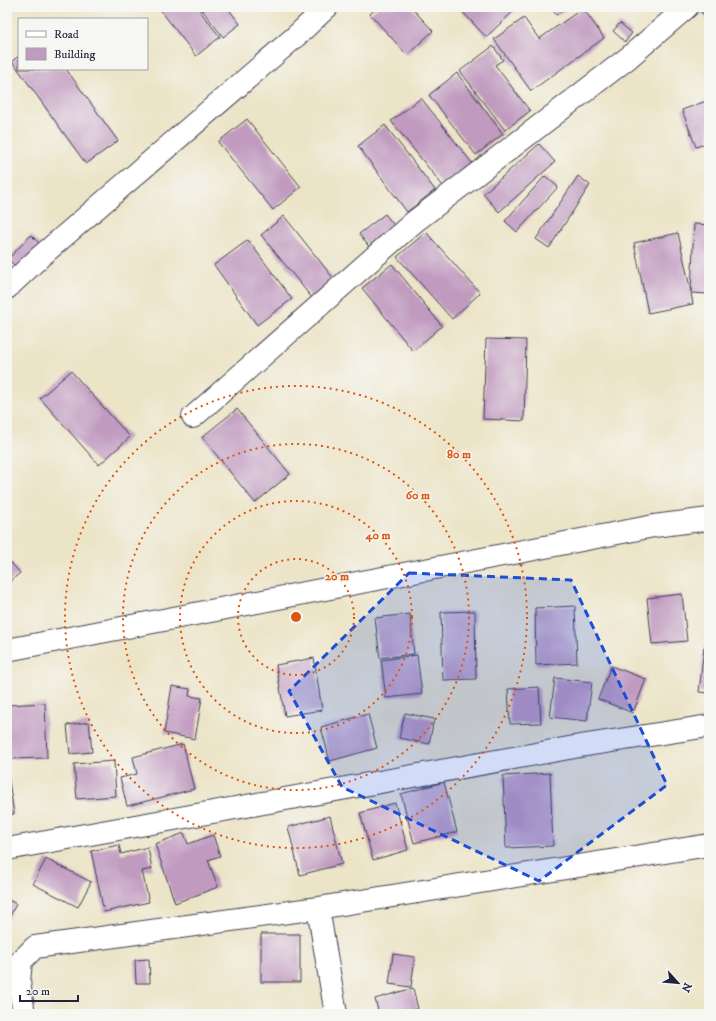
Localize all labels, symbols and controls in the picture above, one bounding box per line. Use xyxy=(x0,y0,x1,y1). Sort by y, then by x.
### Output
legend xyxy=(18,18,148,70)
text: Road xyxy=(54,27,79,42)
text: Building xyxy=(54,47,95,62)
text: 80 m xyxy=(447,447,471,462)
text: 60 m xyxy=(406,488,430,503)
text: 40 m xyxy=(365,528,390,543)
text: 20 m xyxy=(325,569,349,584)
centre of rings xyxy=(289,610,303,624)
north arrow xyxy=(658,963,698,1003)
scale bar xyxy=(20,977,78,1003)
text: N xyxy=(678,980,694,994)
text: 20 m xyxy=(26,984,50,999)

